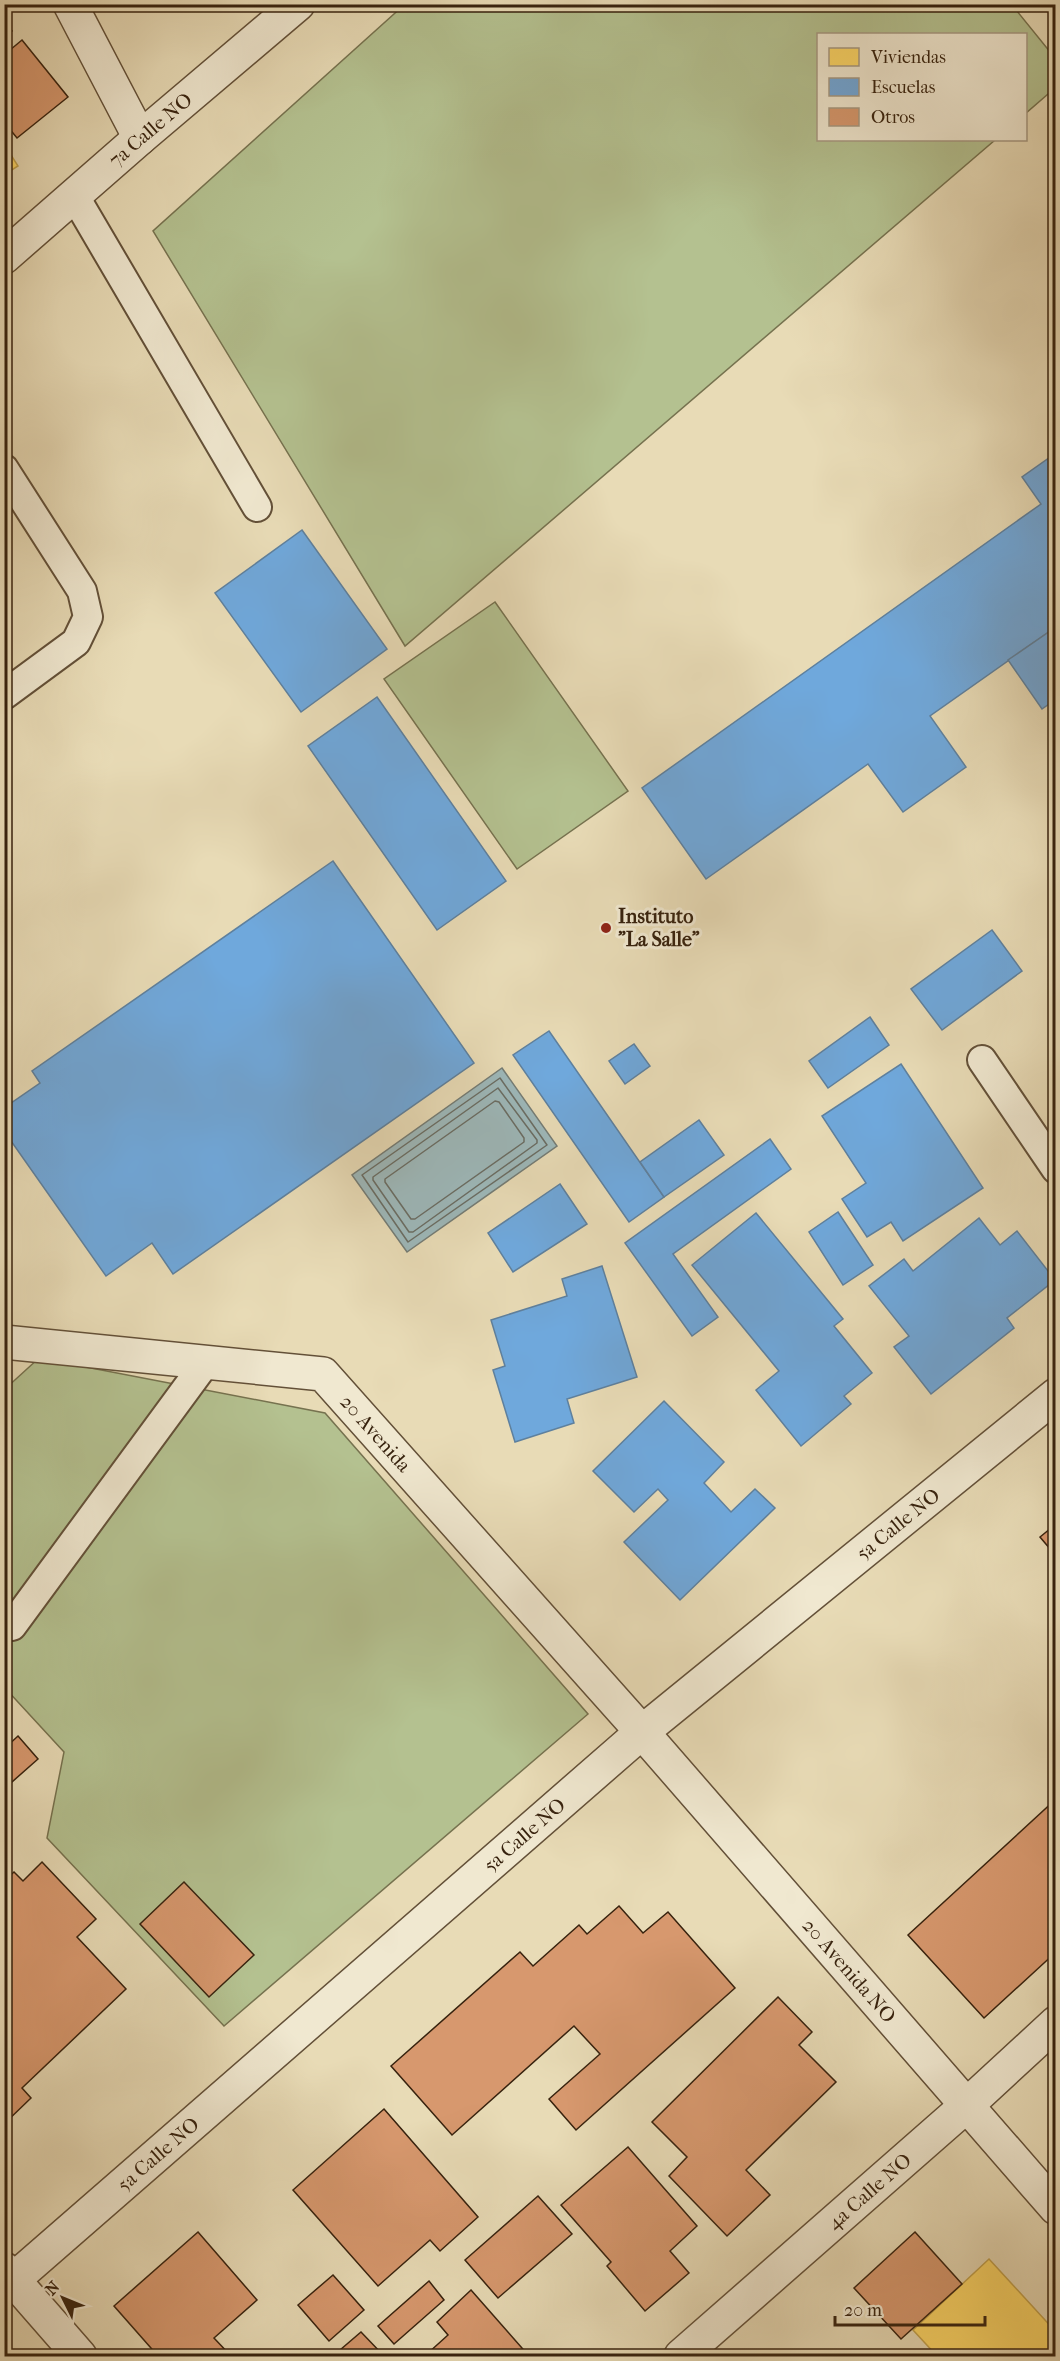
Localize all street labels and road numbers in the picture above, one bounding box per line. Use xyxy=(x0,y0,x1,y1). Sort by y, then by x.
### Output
street label: 7a Calle NO xyxy=(104,88,196,171)
street label: 20 Avenida xyxy=(336,1390,417,1477)
street label: 5a Calle NO xyxy=(851,1483,944,1565)
street label: 5a Calle NO xyxy=(479,1793,570,1876)
street label: 20 Avenida NO xyxy=(798,1914,901,2027)
street label: 5a Calle NO xyxy=(112,2112,203,2196)
street label: 4a Calle NO xyxy=(822,2148,916,2234)

